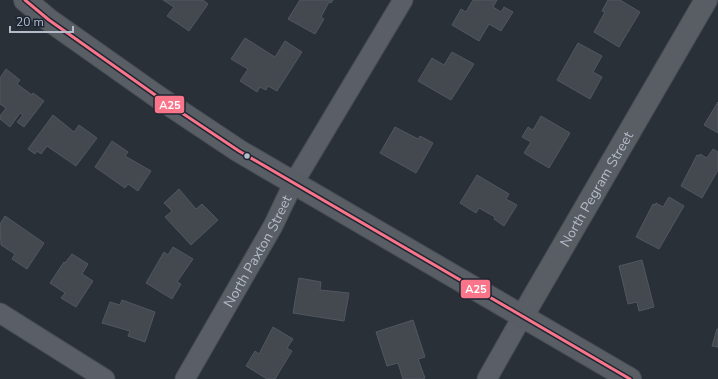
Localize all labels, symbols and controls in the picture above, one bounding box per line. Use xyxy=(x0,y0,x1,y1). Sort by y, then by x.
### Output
scale bar xyxy=(10,8,73,34)
text: 20 m xyxy=(16,14,44,30)
line badge: A25 xyxy=(154,95,185,114)
text: A25 xyxy=(159,98,181,113)
street label: North Pegram Street xyxy=(556,128,638,250)
unlabelled marker xyxy=(242,151,252,161)
street label: North Paxton Street xyxy=(219,192,296,311)
line badge: A25 xyxy=(460,279,491,299)
text: A25 xyxy=(465,282,487,297)

